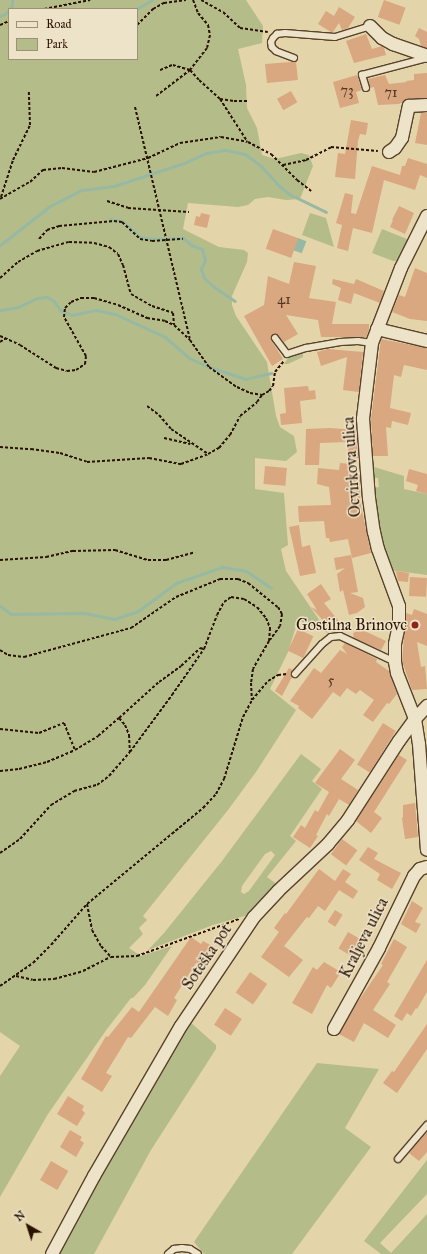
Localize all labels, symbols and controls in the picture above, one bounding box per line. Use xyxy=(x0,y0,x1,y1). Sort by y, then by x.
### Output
legend xyxy=(8,8,138,60)
text: Road xyxy=(46,17,72,31)
text: Park xyxy=(46,37,68,51)
house number: 73 xyxy=(340,83,354,99)
house number: 71 xyxy=(384,85,398,101)
house number: 41 xyxy=(277,292,291,308)
street label: Ocvirkova ulica xyxy=(339,416,365,518)
place label: Gostilna Brinovc xyxy=(296,615,407,635)
marker: Gostilna Brinovc xyxy=(410,620,420,630)
house number: 5 xyxy=(328,673,334,689)
street label: Kraljeva ulica xyxy=(336,895,392,981)
street label: Soteška pot xyxy=(178,921,236,993)
north arrow xyxy=(8,1206,48,1246)
text: N xyxy=(12,1208,28,1224)

